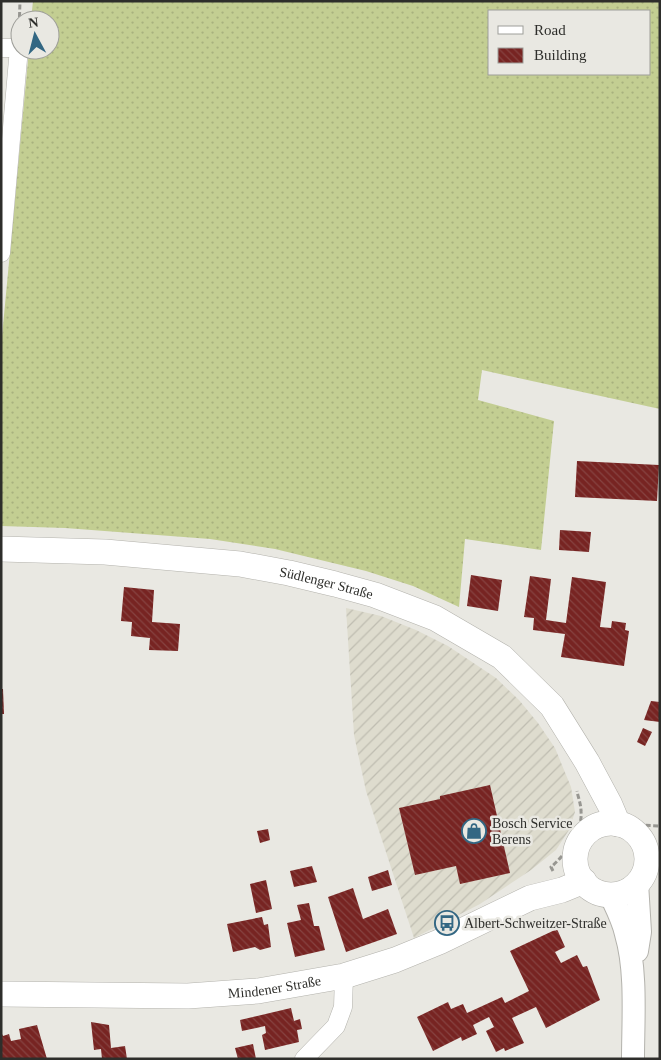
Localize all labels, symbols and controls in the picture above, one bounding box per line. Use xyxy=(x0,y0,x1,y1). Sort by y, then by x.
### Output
north arrow xyxy=(10,10,60,60)
legend xyxy=(488,10,651,75)
text: N xyxy=(28,15,39,31)
text: Road xyxy=(534,22,566,38)
text: Building xyxy=(534,47,587,63)
street label: Südlenger Straße xyxy=(278,564,375,602)
place label: Bosch Service Berens xyxy=(492,816,572,847)
shop icon: Bosch Service Berens xyxy=(461,818,487,844)
bus stop icon: Albert-Schweitzer-Straße xyxy=(434,910,460,936)
place label: Albert-Schweitzer-Straße xyxy=(464,916,607,931)
street label: Mindener Straße xyxy=(228,973,322,1001)

